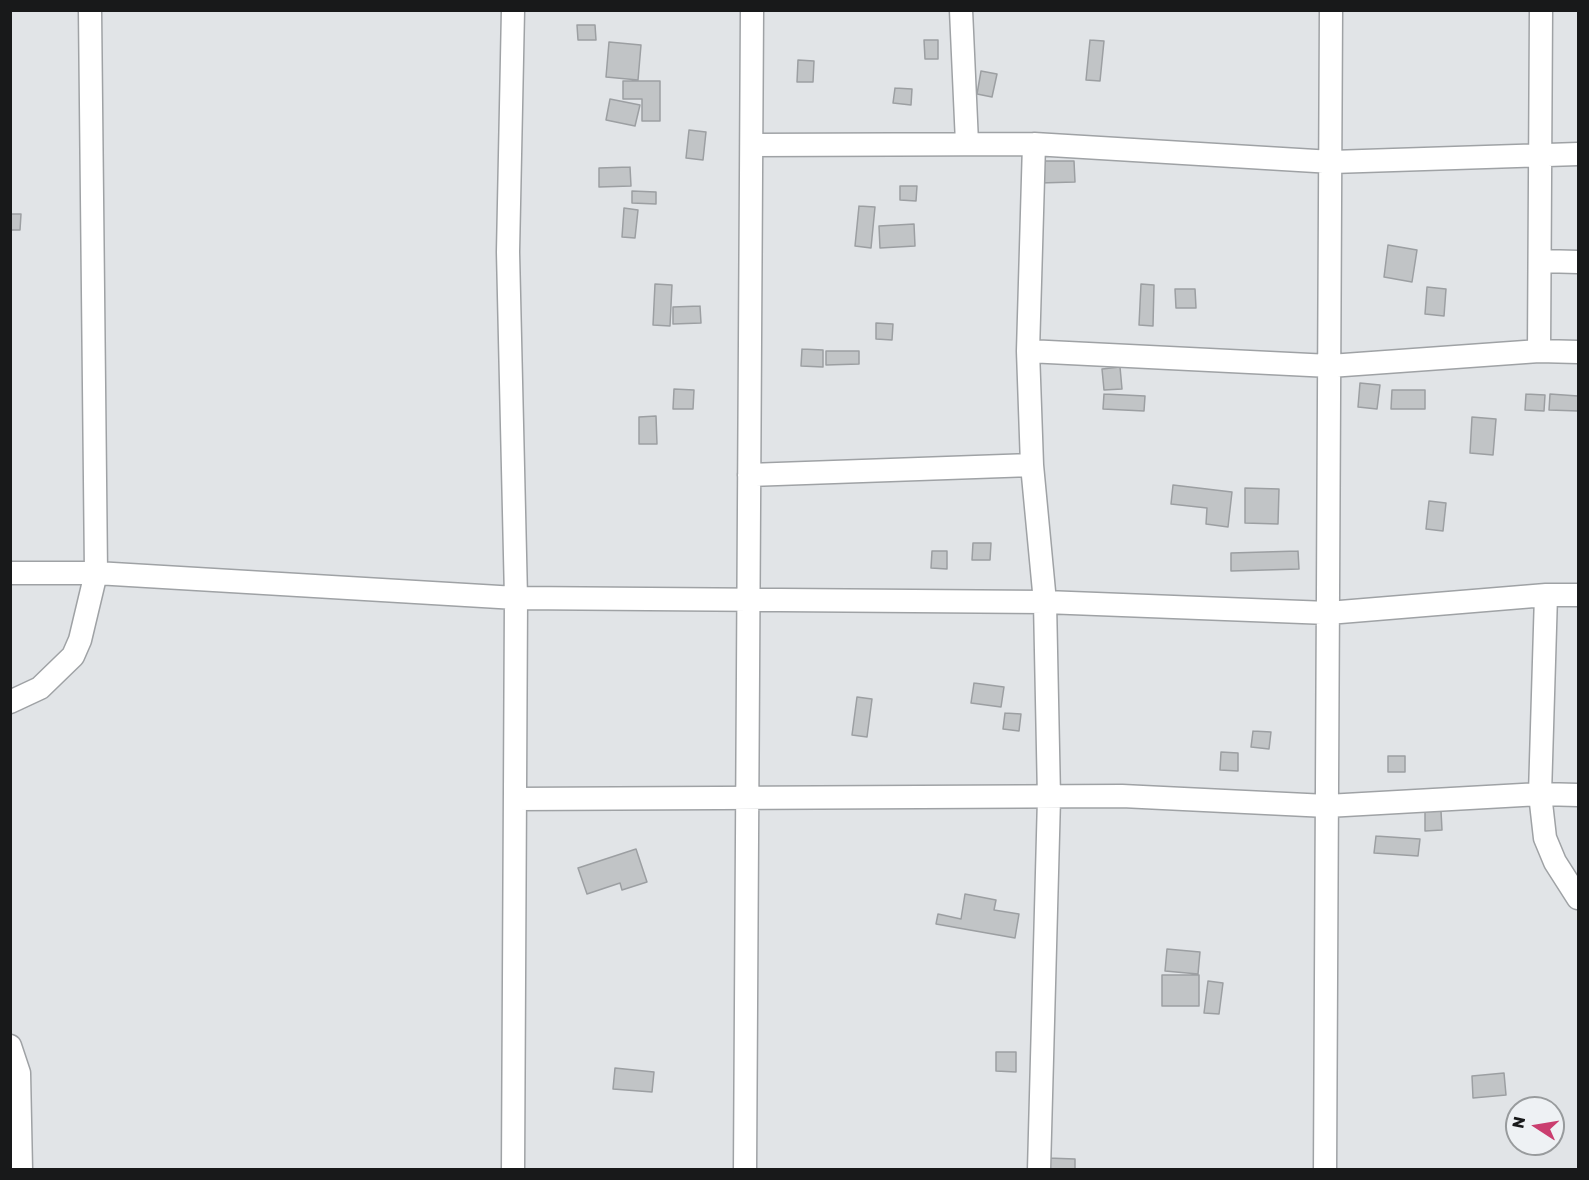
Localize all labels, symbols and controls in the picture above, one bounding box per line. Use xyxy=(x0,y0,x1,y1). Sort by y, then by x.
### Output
north arrow xyxy=(1505,1096,1565,1156)
text: N xyxy=(1508,1115,1529,1130)

